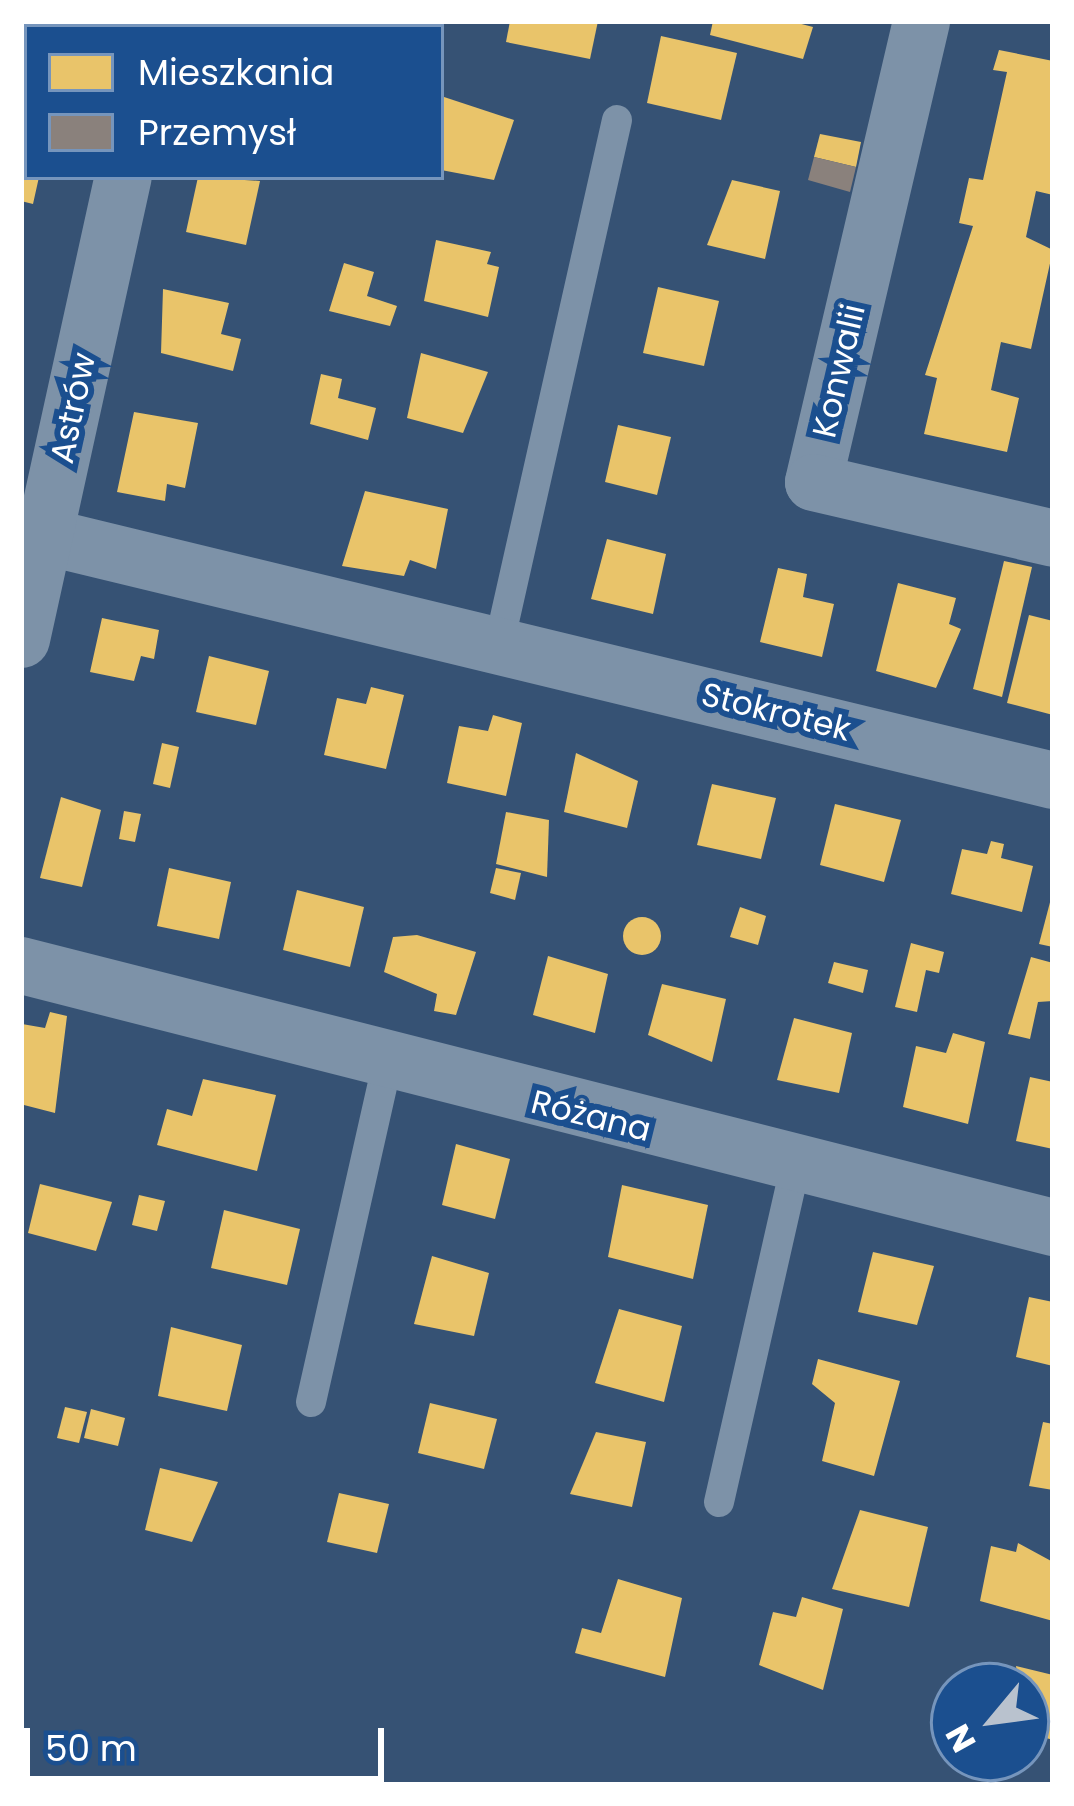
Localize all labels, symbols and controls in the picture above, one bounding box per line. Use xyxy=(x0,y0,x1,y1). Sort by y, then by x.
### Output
legend xyxy=(24,24,444,180)
text: Mieszkania xyxy=(138,47,334,98)
text: Przemysł xyxy=(138,107,296,158)
street label: Konwalii xyxy=(804,300,874,442)
street label: Astrów xyxy=(42,349,104,467)
street label: Stokrotek xyxy=(697,674,855,750)
street label: Różana xyxy=(527,1082,655,1150)
north arrow xyxy=(930,1662,1050,1782)
scale bar xyxy=(30,1704,390,1778)
text: N xyxy=(934,1716,987,1760)
text: 50 m xyxy=(45,1723,137,1774)

